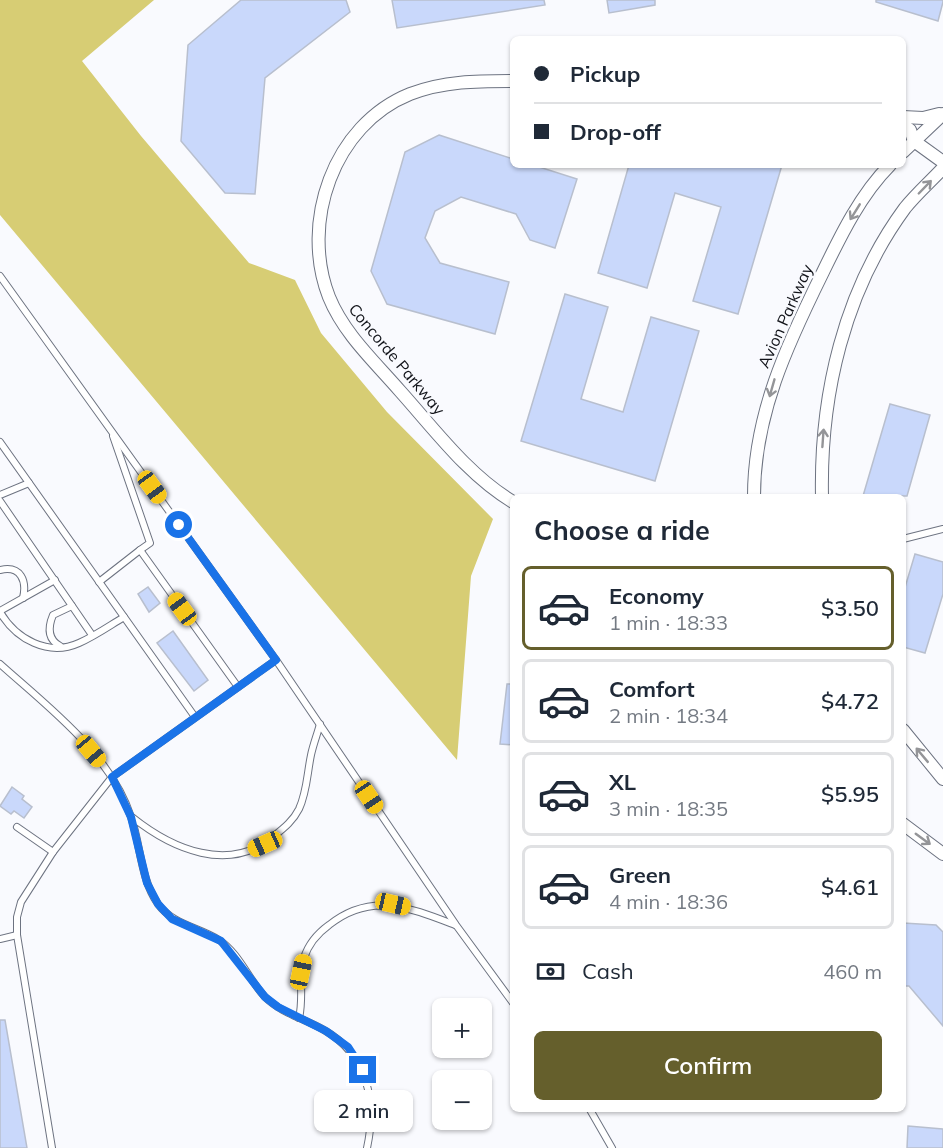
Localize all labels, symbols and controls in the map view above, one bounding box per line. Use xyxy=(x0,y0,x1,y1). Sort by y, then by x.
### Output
text: Pickup xyxy=(570,60,640,88)
text: Drop-off xyxy=(570,118,661,146)
one-way arrow xyxy=(918,179,933,194)
one-way arrow xyxy=(849,203,861,220)
street label: Avion Parkway xyxy=(753,261,817,371)
street label: Concorde Parkway xyxy=(345,299,450,419)
one-way arrow xyxy=(766,378,777,397)
one-way arrow xyxy=(818,429,829,449)
car xyxy=(134,467,170,507)
route start xyxy=(165,511,192,538)
text: Choose a ride xyxy=(534,513,710,547)
icon: car xyxy=(537,581,591,635)
text: Economy xyxy=(609,582,704,610)
car xyxy=(164,589,200,629)
text: $3.50 xyxy=(821,594,879,622)
text: 1 min · 18:33 xyxy=(609,610,728,635)
icon: car xyxy=(537,674,591,728)
text: Comfort xyxy=(609,675,695,703)
text: $4.72 xyxy=(821,687,879,715)
text: 2 min · 18:34 xyxy=(609,703,728,728)
car xyxy=(73,731,109,771)
one-way arrow xyxy=(915,748,929,763)
icon: car xyxy=(537,767,591,821)
text: XL xyxy=(609,768,636,796)
car xyxy=(351,777,387,817)
text: $5.95 xyxy=(821,780,879,808)
text: 3 min · 18:35 xyxy=(609,796,728,821)
car xyxy=(245,828,285,860)
one-way arrow xyxy=(914,833,930,845)
icon: car xyxy=(537,860,591,914)
text: Green xyxy=(609,861,671,889)
text: $4.61 xyxy=(821,873,879,901)
text: 4 min · 18:36 xyxy=(609,889,728,914)
car xyxy=(373,891,413,917)
car xyxy=(288,953,314,991)
icon: cash xyxy=(534,955,567,988)
text: Cash xyxy=(582,957,634,985)
text: 460 m xyxy=(823,959,882,984)
map controls xyxy=(432,998,492,1130)
button: + xyxy=(432,998,492,1058)
button: Confirm xyxy=(534,1031,882,1100)
route end xyxy=(349,1056,376,1083)
button: − xyxy=(432,1070,492,1130)
callout: 2 min xyxy=(314,1091,412,1133)
text: 2 min xyxy=(338,1098,389,1123)

